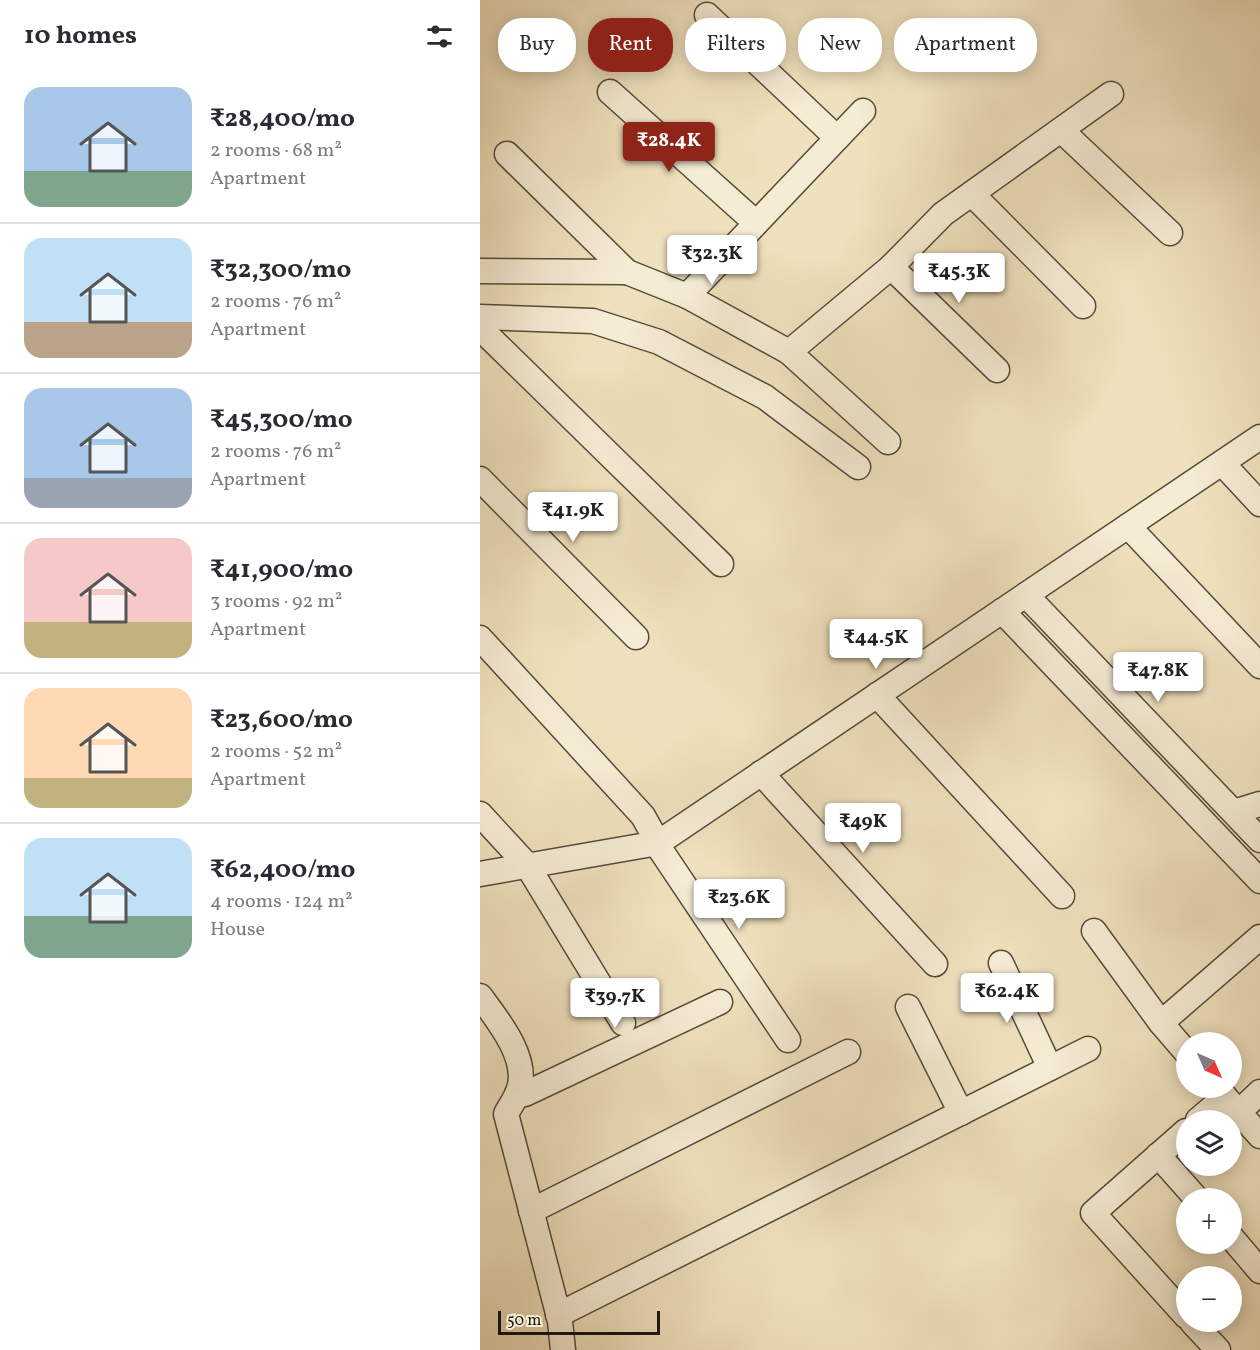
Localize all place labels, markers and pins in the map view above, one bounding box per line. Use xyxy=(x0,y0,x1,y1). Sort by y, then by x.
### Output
pin: ₹28.4K xyxy=(620,122,718,173)
pin: ₹32.3K xyxy=(663,235,761,286)
pin: ₹45.3K xyxy=(910,253,1008,304)
pin: ₹41.9K xyxy=(524,492,622,543)
pin: ₹44.5K xyxy=(827,619,925,670)
pin: ₹47.8K xyxy=(1109,652,1207,703)
pin: ₹49K xyxy=(827,803,899,854)
pin: ₹23.6K xyxy=(690,879,788,930)
pin: ₹62.4K xyxy=(958,973,1056,1024)
pin: ₹39.7K xyxy=(566,978,664,1029)

